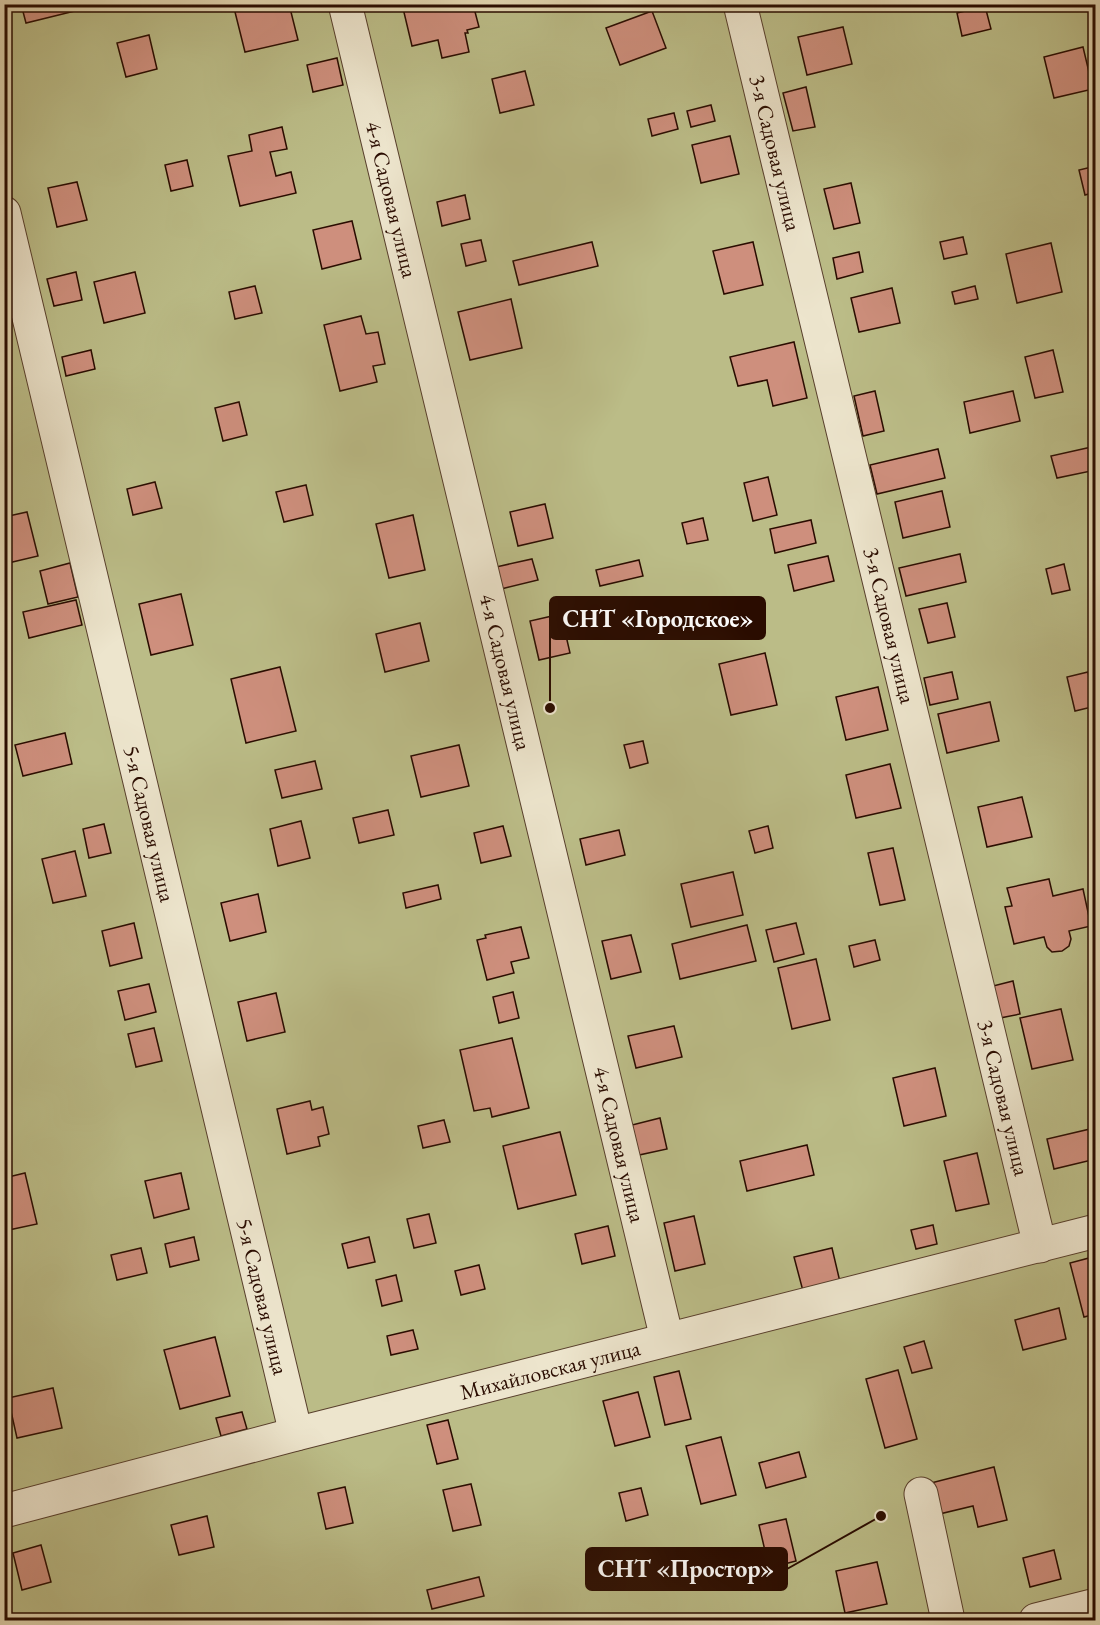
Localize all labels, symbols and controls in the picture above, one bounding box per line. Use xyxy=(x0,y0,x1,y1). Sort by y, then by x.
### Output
street label: 3-я Садовая улица xyxy=(743,72,808,234)
street label: 4-я Садовая улица xyxy=(359,118,425,281)
street label: 3-я Садовая улица xyxy=(857,544,922,707)
street label: 4-я Садовая улица xyxy=(473,591,538,753)
callout: СНТ «Городское» xyxy=(550,597,765,639)
text: СНТ «Городское» xyxy=(562,603,754,634)
street label: 5-я Садовая улица xyxy=(117,743,182,905)
street label: 3-я Садовая улица xyxy=(971,1017,1037,1179)
street label: 4-я Садовая улица xyxy=(587,1063,652,1226)
street label: 5-я Садовая улица xyxy=(230,1215,295,1378)
street label: Михайловская улица xyxy=(457,1333,644,1407)
callout: СНТ «Простор» xyxy=(586,1548,787,1590)
text: СНТ «Простор» xyxy=(598,1553,774,1584)

